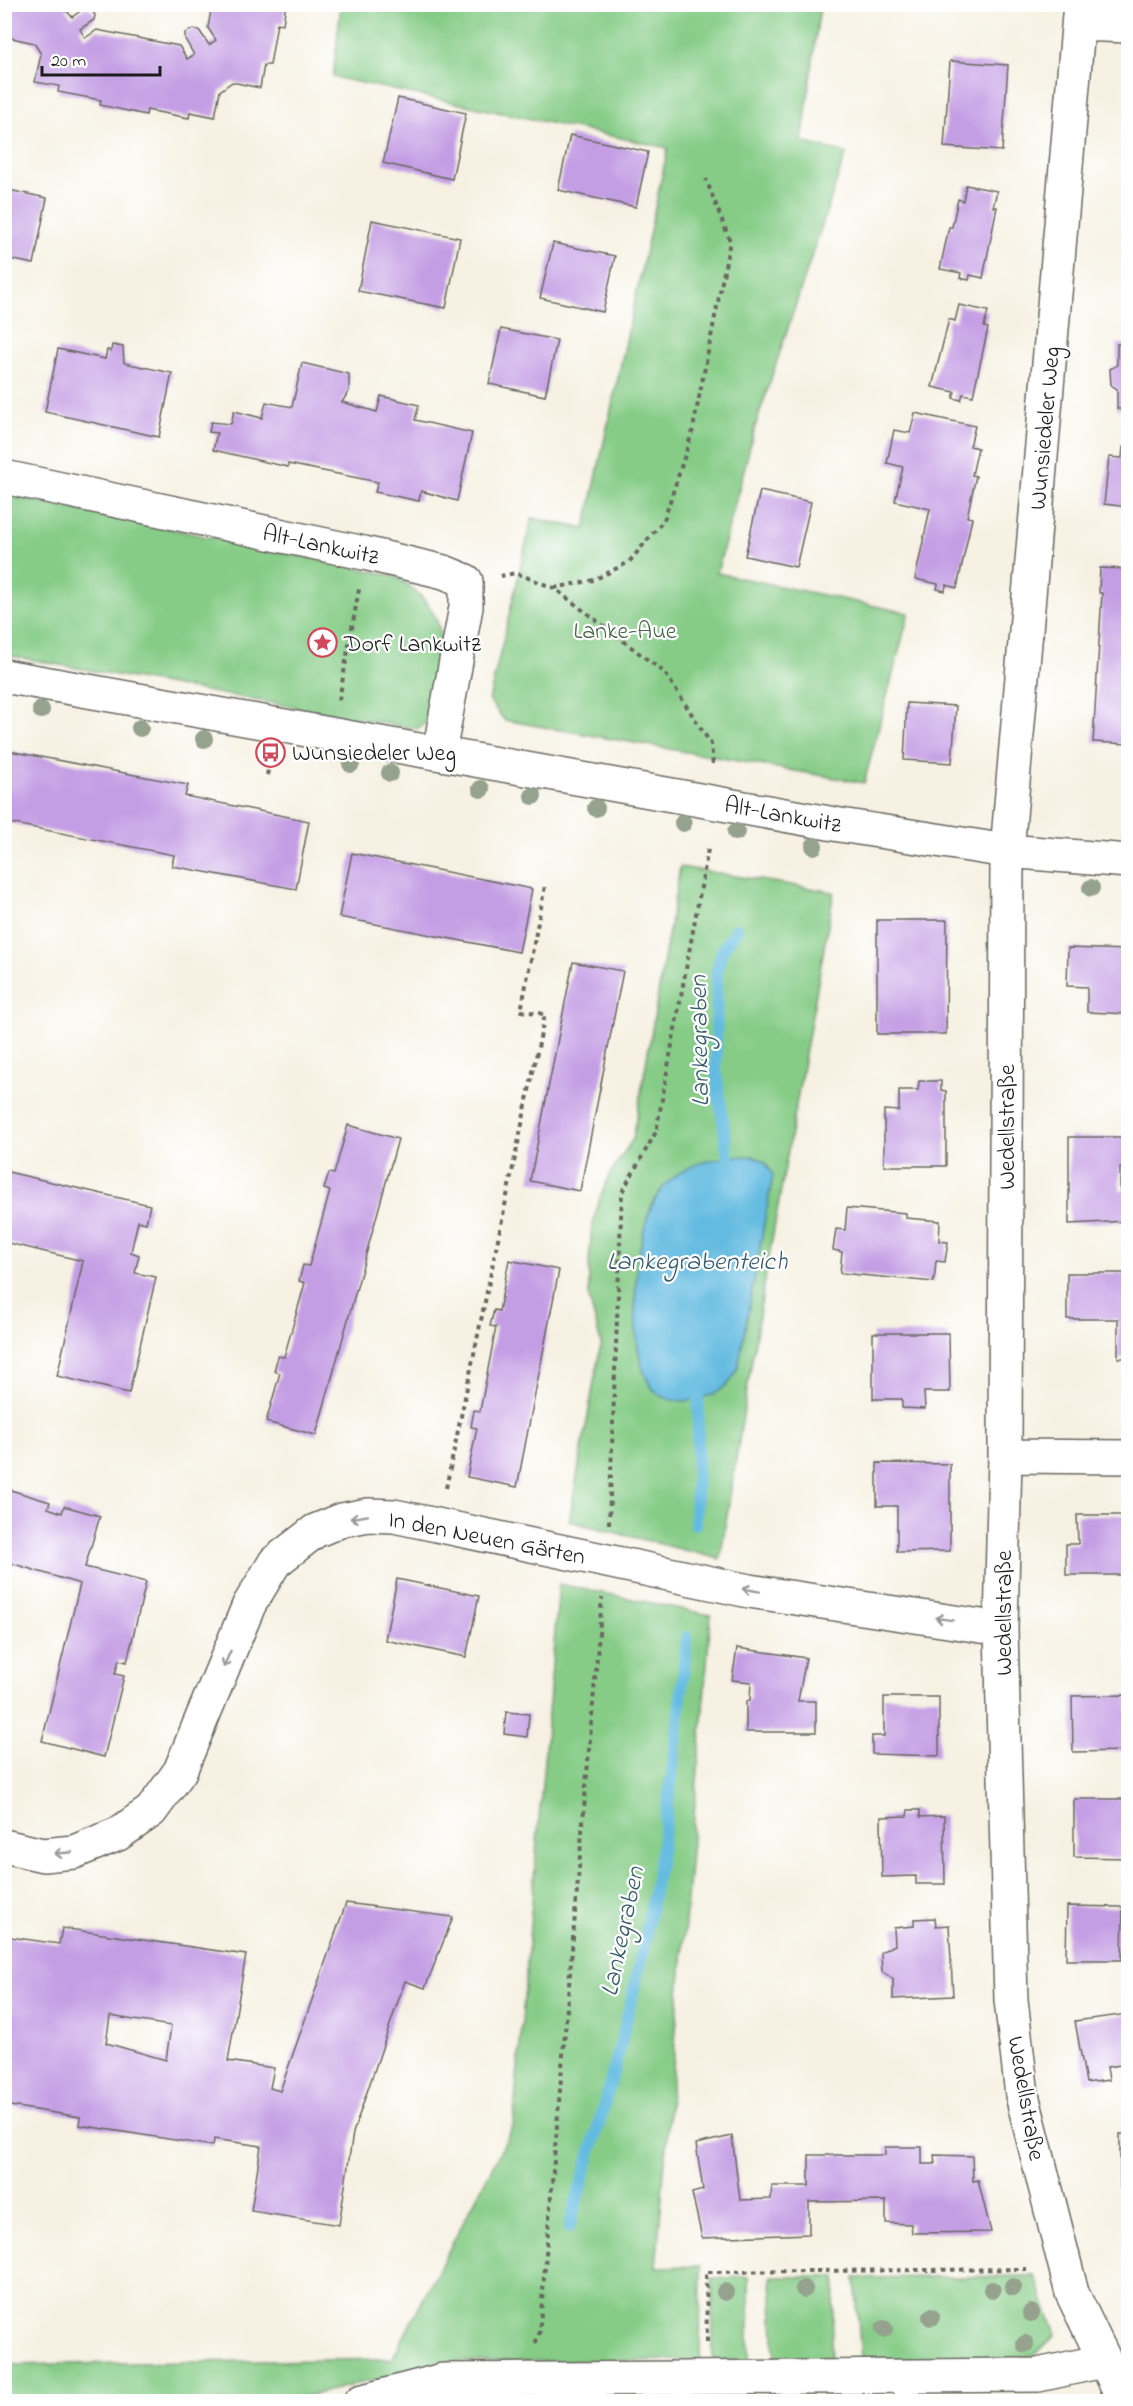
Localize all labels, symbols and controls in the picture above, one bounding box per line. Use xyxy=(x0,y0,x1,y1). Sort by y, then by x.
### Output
scale bar xyxy=(42,39,160,77)
text: 20 m xyxy=(51,49,86,75)
street label: Wunsiedeler Weg xyxy=(1022,345,1071,511)
street label: Alt-Lankwitz xyxy=(259,517,383,576)
park label: Lanke-Aue xyxy=(573,615,677,650)
place icon: Dorf Lankwitz xyxy=(307,627,339,659)
place label: Dorf Lankwitz xyxy=(343,628,482,663)
bus stop icon: Wunsiedeler Weg xyxy=(255,736,287,768)
place label: Wunsiedeler Weg xyxy=(292,737,456,772)
street label: Alt-Lankwitz xyxy=(721,789,845,844)
water label: Lankegraben xyxy=(681,974,721,1107)
street label: Wedellstraße xyxy=(991,1064,1026,1190)
water label: Lankegrabenteich xyxy=(607,1244,788,1282)
street label: In den Neuen Gärten xyxy=(385,1503,588,1576)
one-way arrow xyxy=(350,1512,370,1523)
street label: Wedellstraße xyxy=(988,1550,1023,1676)
one-way arrow xyxy=(741,1585,761,1596)
one-way arrow xyxy=(934,1614,954,1625)
one-way arrow xyxy=(221,1649,232,1667)
one-way arrow xyxy=(54,1848,74,1859)
water label: Lankegraben xyxy=(592,1862,656,2000)
street label: Wedellstraße xyxy=(996,2034,1053,2164)

